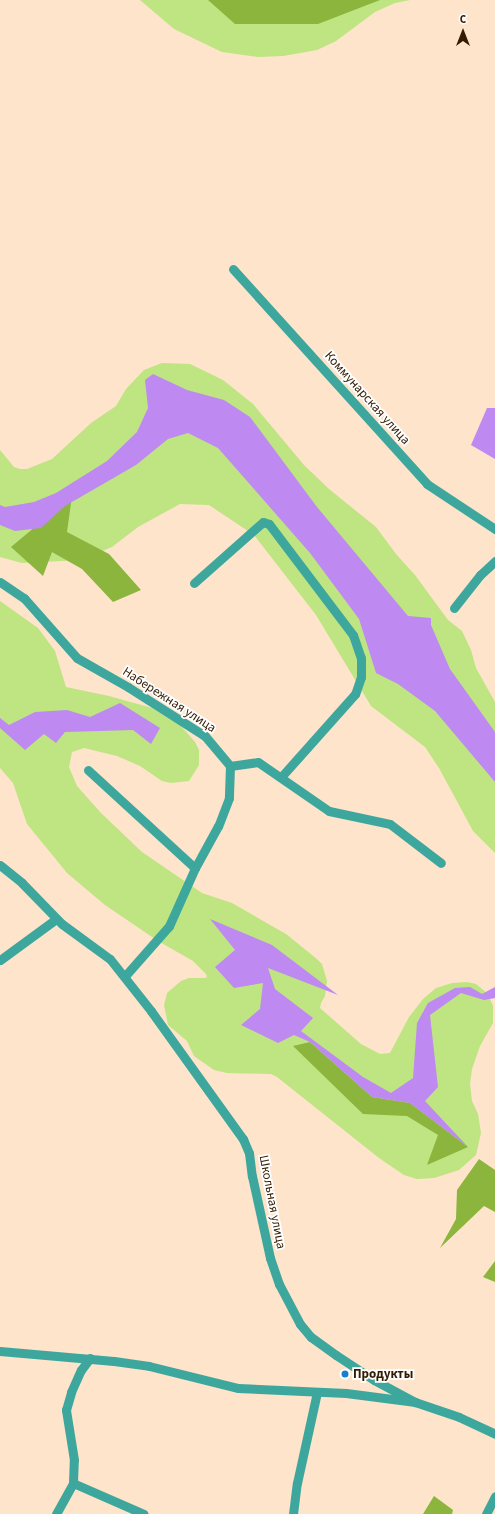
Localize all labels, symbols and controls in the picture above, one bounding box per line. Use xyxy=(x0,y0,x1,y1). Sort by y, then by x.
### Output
north arrow xyxy=(443,12,483,52)
text: С xyxy=(460,12,466,27)
street label: Коммунарская улица xyxy=(321,348,413,448)
street label: Набережная улица xyxy=(119,664,219,736)
street label: Школьная улица xyxy=(255,1154,289,1250)
place label: Продукты xyxy=(353,1366,413,1382)
marker: Продукты xyxy=(340,1369,350,1379)

